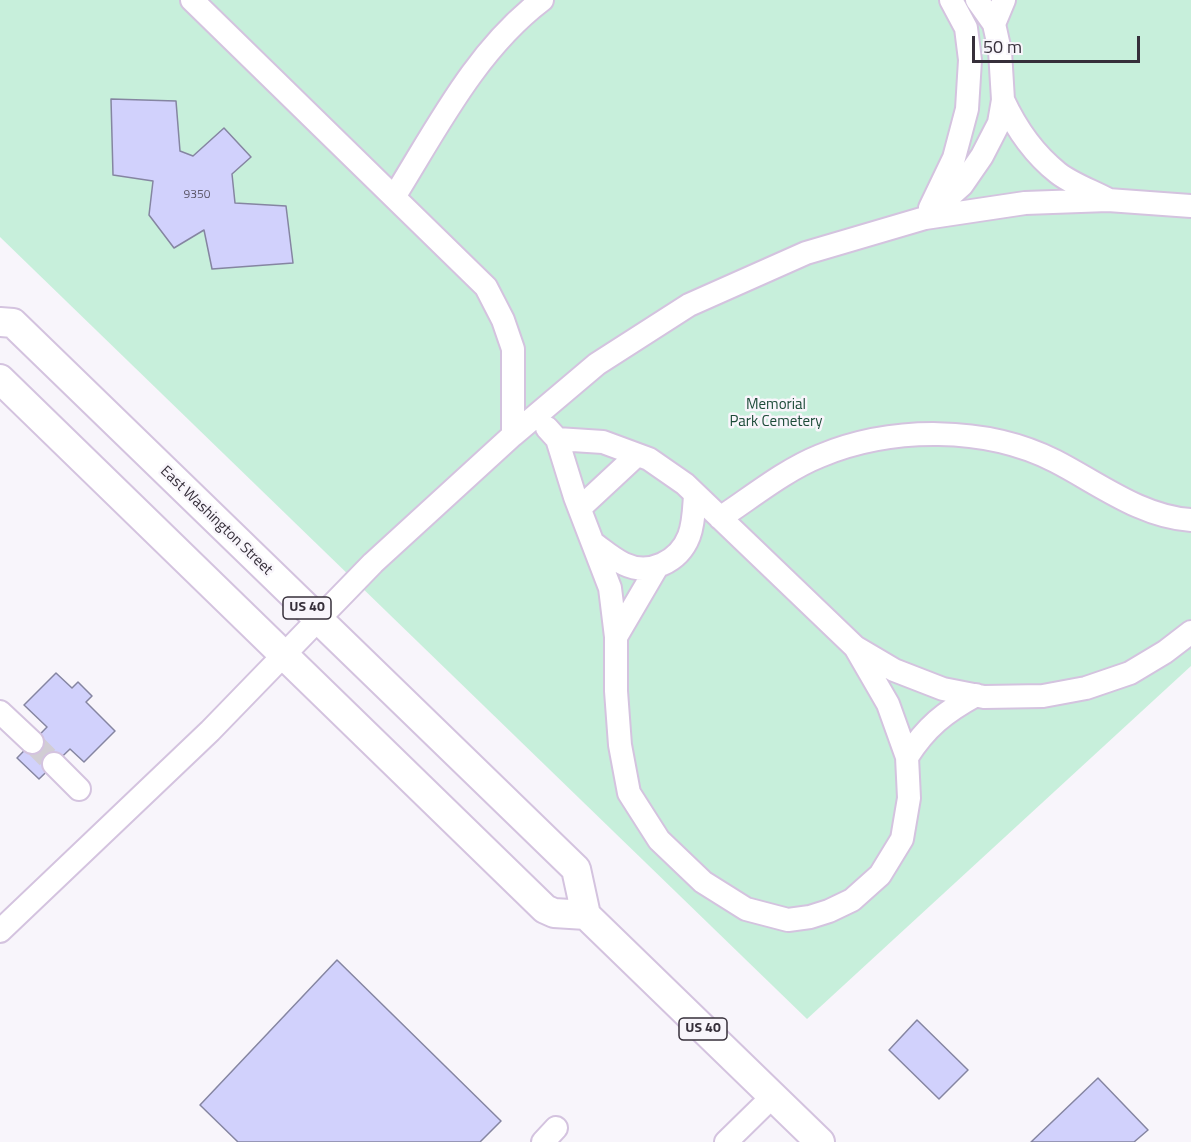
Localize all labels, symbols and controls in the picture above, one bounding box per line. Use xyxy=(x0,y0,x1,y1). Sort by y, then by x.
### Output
scale bar xyxy=(975,24,1143,62)
text: 50 m xyxy=(983,33,1022,60)
house number: 9350 xyxy=(184,188,210,202)
park label: Memorial Park Cemetery xyxy=(730,396,822,431)
street label: East Washington Street xyxy=(156,463,276,579)
road number: US 40 xyxy=(283,597,331,619)
road number: US 40 xyxy=(679,1018,727,1040)

